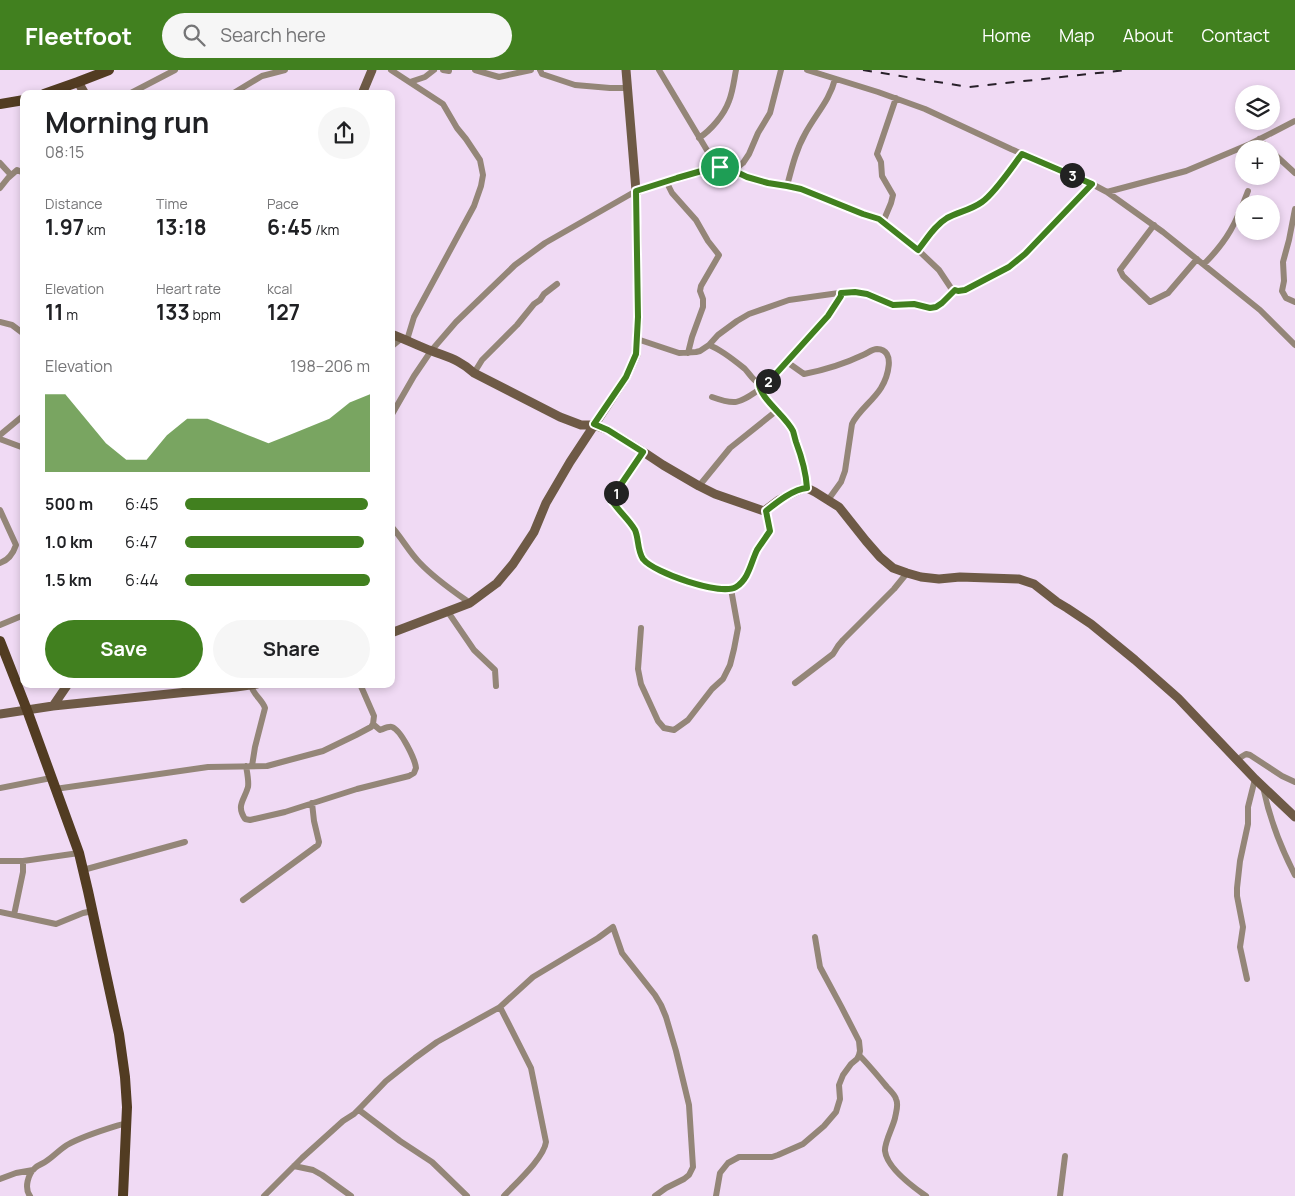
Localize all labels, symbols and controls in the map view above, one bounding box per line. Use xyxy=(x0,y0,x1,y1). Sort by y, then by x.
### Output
search box xyxy=(162,13,512,58)
text: Fleetfoot xyxy=(25,19,132,52)
icon: search xyxy=(180,21,208,49)
text: Search here xyxy=(220,22,326,48)
text: Home xyxy=(982,23,1031,47)
text: Map xyxy=(1059,23,1095,47)
text: About xyxy=(1123,23,1173,47)
text: Contact xyxy=(1201,23,1270,47)
map controls xyxy=(1235,85,1280,240)
button: layers xyxy=(1235,85,1280,130)
text: Morning run xyxy=(45,103,209,141)
button: share xyxy=(318,107,370,159)
button: + xyxy=(1235,140,1280,185)
text: 08:15 xyxy=(45,141,84,163)
pin xyxy=(699,146,741,188)
icon: arrive xyxy=(706,153,734,181)
pin: 3 xyxy=(1060,162,1084,188)
text: 3 xyxy=(1068,166,1077,185)
text: Distance xyxy=(45,194,102,213)
text: Time xyxy=(156,194,188,213)
text: Pace xyxy=(267,194,299,213)
button: − xyxy=(1235,195,1280,240)
text: 1.97 xyxy=(45,213,84,241)
text: 13:18 xyxy=(156,213,207,241)
text: 6:45 xyxy=(267,213,312,241)
text: km xyxy=(84,220,106,239)
text: /km xyxy=(312,220,339,239)
text: Elevation xyxy=(45,279,104,298)
text: Heart rate xyxy=(156,279,221,298)
text: kcal xyxy=(267,279,293,298)
text: 11 xyxy=(45,298,63,326)
text: 133 xyxy=(156,298,190,326)
text: 127 xyxy=(267,298,300,326)
text: m xyxy=(63,305,78,324)
text: bpm xyxy=(190,305,221,324)
text: Elevation xyxy=(45,355,113,377)
text: 198–206 m xyxy=(290,355,370,377)
pin: 2 xyxy=(756,368,780,394)
text: 2 xyxy=(764,372,773,391)
pin: 1 xyxy=(604,480,628,506)
text: 1 xyxy=(613,484,620,503)
text: 500 m xyxy=(45,493,93,515)
text: 6:45 xyxy=(125,493,158,515)
text: 1.0 km xyxy=(45,531,93,553)
text: 6:47 xyxy=(125,531,157,553)
text: 1.5 km xyxy=(45,569,92,591)
text: 6:44 xyxy=(125,569,159,591)
button: Save xyxy=(45,620,203,678)
button: Share xyxy=(213,620,370,678)

